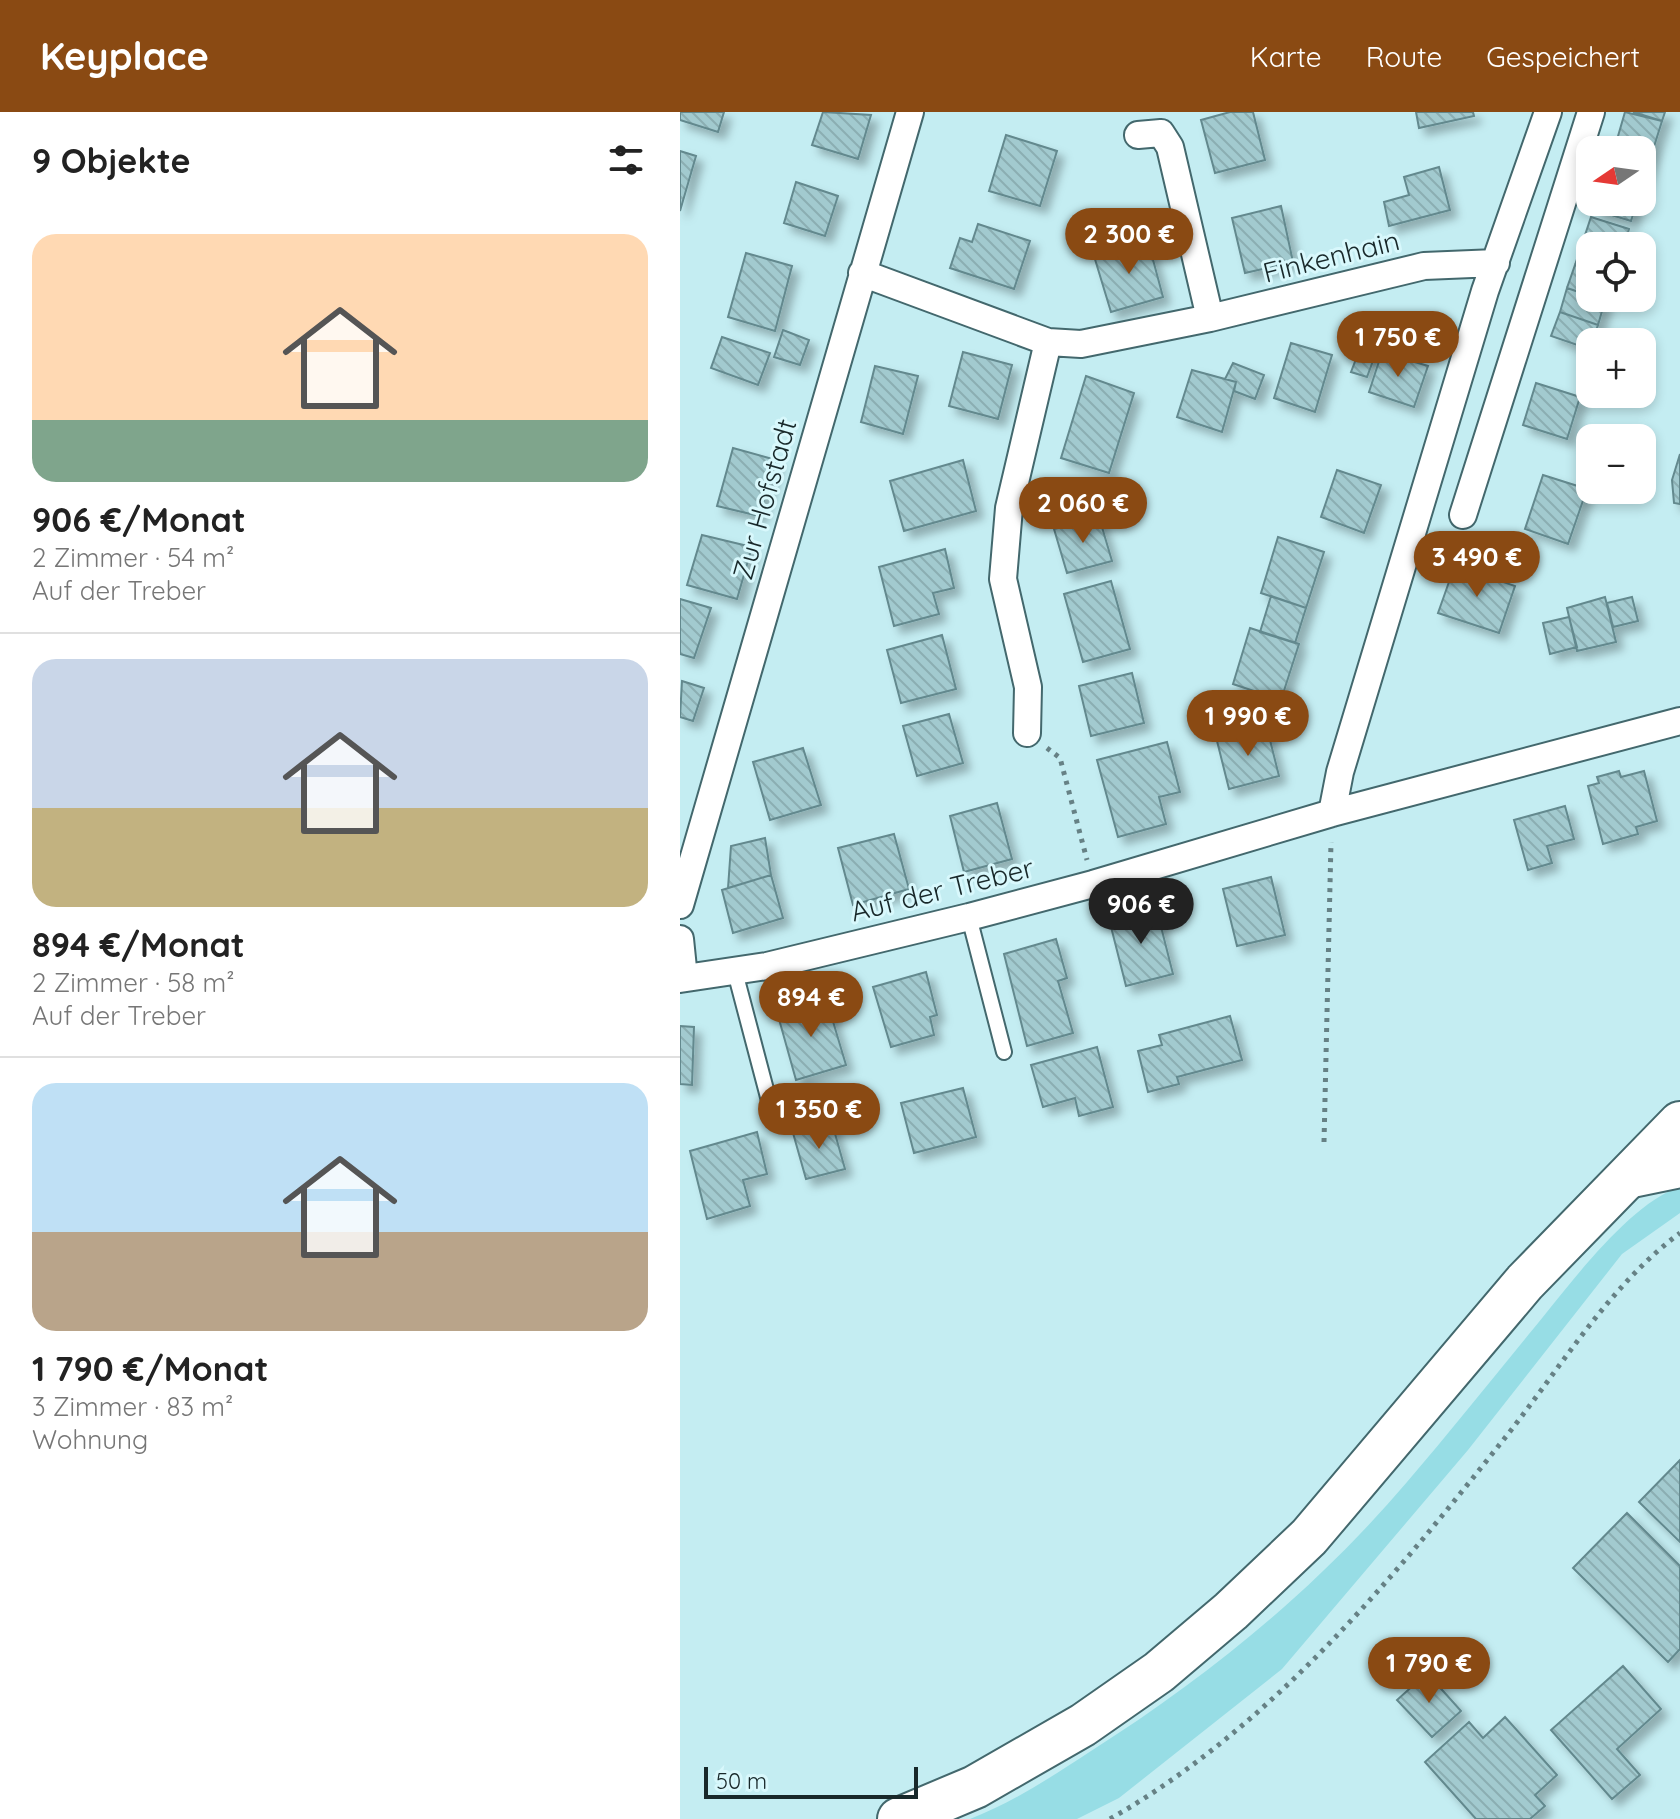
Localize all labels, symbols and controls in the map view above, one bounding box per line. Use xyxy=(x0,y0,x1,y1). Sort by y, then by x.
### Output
text: Keyplace xyxy=(40,32,209,80)
text: Karte xyxy=(1250,39,1322,74)
text: Route xyxy=(1366,39,1442,74)
text: Gespeichert xyxy=(1486,39,1640,74)
north arrow xyxy=(1576,136,1656,216)
map controls xyxy=(1576,136,1656,504)
icon: filters xyxy=(604,138,648,182)
text: 9 Objekte xyxy=(32,139,191,182)
pin: 2 300 € xyxy=(1055,208,1203,276)
text: 2 300 € xyxy=(1083,217,1175,250)
street label: Finkenhain xyxy=(1259,222,1403,290)
button: locate xyxy=(1576,232,1656,312)
icon: home xyxy=(268,286,412,430)
pin: 1 750 € xyxy=(1324,311,1472,379)
text: 1 750 € xyxy=(1355,320,1441,353)
button: + xyxy=(1576,328,1656,408)
street label: Zur Hofstadt xyxy=(724,415,804,583)
button: − xyxy=(1576,424,1656,504)
pin: 2 060 € xyxy=(1009,477,1157,545)
text: 2 060 € xyxy=(1037,486,1129,519)
text: 906 €/Monat xyxy=(32,498,246,541)
pin: 3 490 € xyxy=(1403,531,1551,599)
text: 3 490 € xyxy=(1432,540,1522,573)
text: 2 Zimmer · 54 m² xyxy=(32,541,234,574)
text: Auf der Treber xyxy=(32,574,206,607)
pin: 1 990 € xyxy=(1174,690,1322,758)
text: 1 990 € xyxy=(1205,699,1291,732)
icon: home xyxy=(268,711,412,855)
street label: Auf der Treber xyxy=(847,849,1037,929)
pin: 906 € xyxy=(1085,878,1197,946)
text: 906 € xyxy=(1107,887,1175,920)
text: 894 €/Monat xyxy=(32,923,245,966)
text: 2 Zimmer · 58 m² xyxy=(32,966,234,999)
pin: 894 € xyxy=(755,971,867,1039)
text: 894 € xyxy=(777,980,845,1013)
text: Auf der Treber xyxy=(32,999,206,1032)
pin: 1 350 € xyxy=(745,1083,893,1151)
text: 1 350 € xyxy=(776,1092,862,1125)
icon: home xyxy=(268,1135,412,1279)
text: 1 790 €/Monat xyxy=(32,1347,268,1390)
text: 3 Zimmer · 83 m² xyxy=(32,1390,233,1423)
text: Wohnung xyxy=(32,1423,148,1456)
pin: 1 790 € xyxy=(1355,1637,1503,1705)
text: 1 790 € xyxy=(1386,1646,1472,1679)
scale bar xyxy=(704,1763,918,1799)
text: 50 m xyxy=(716,1767,767,1795)

